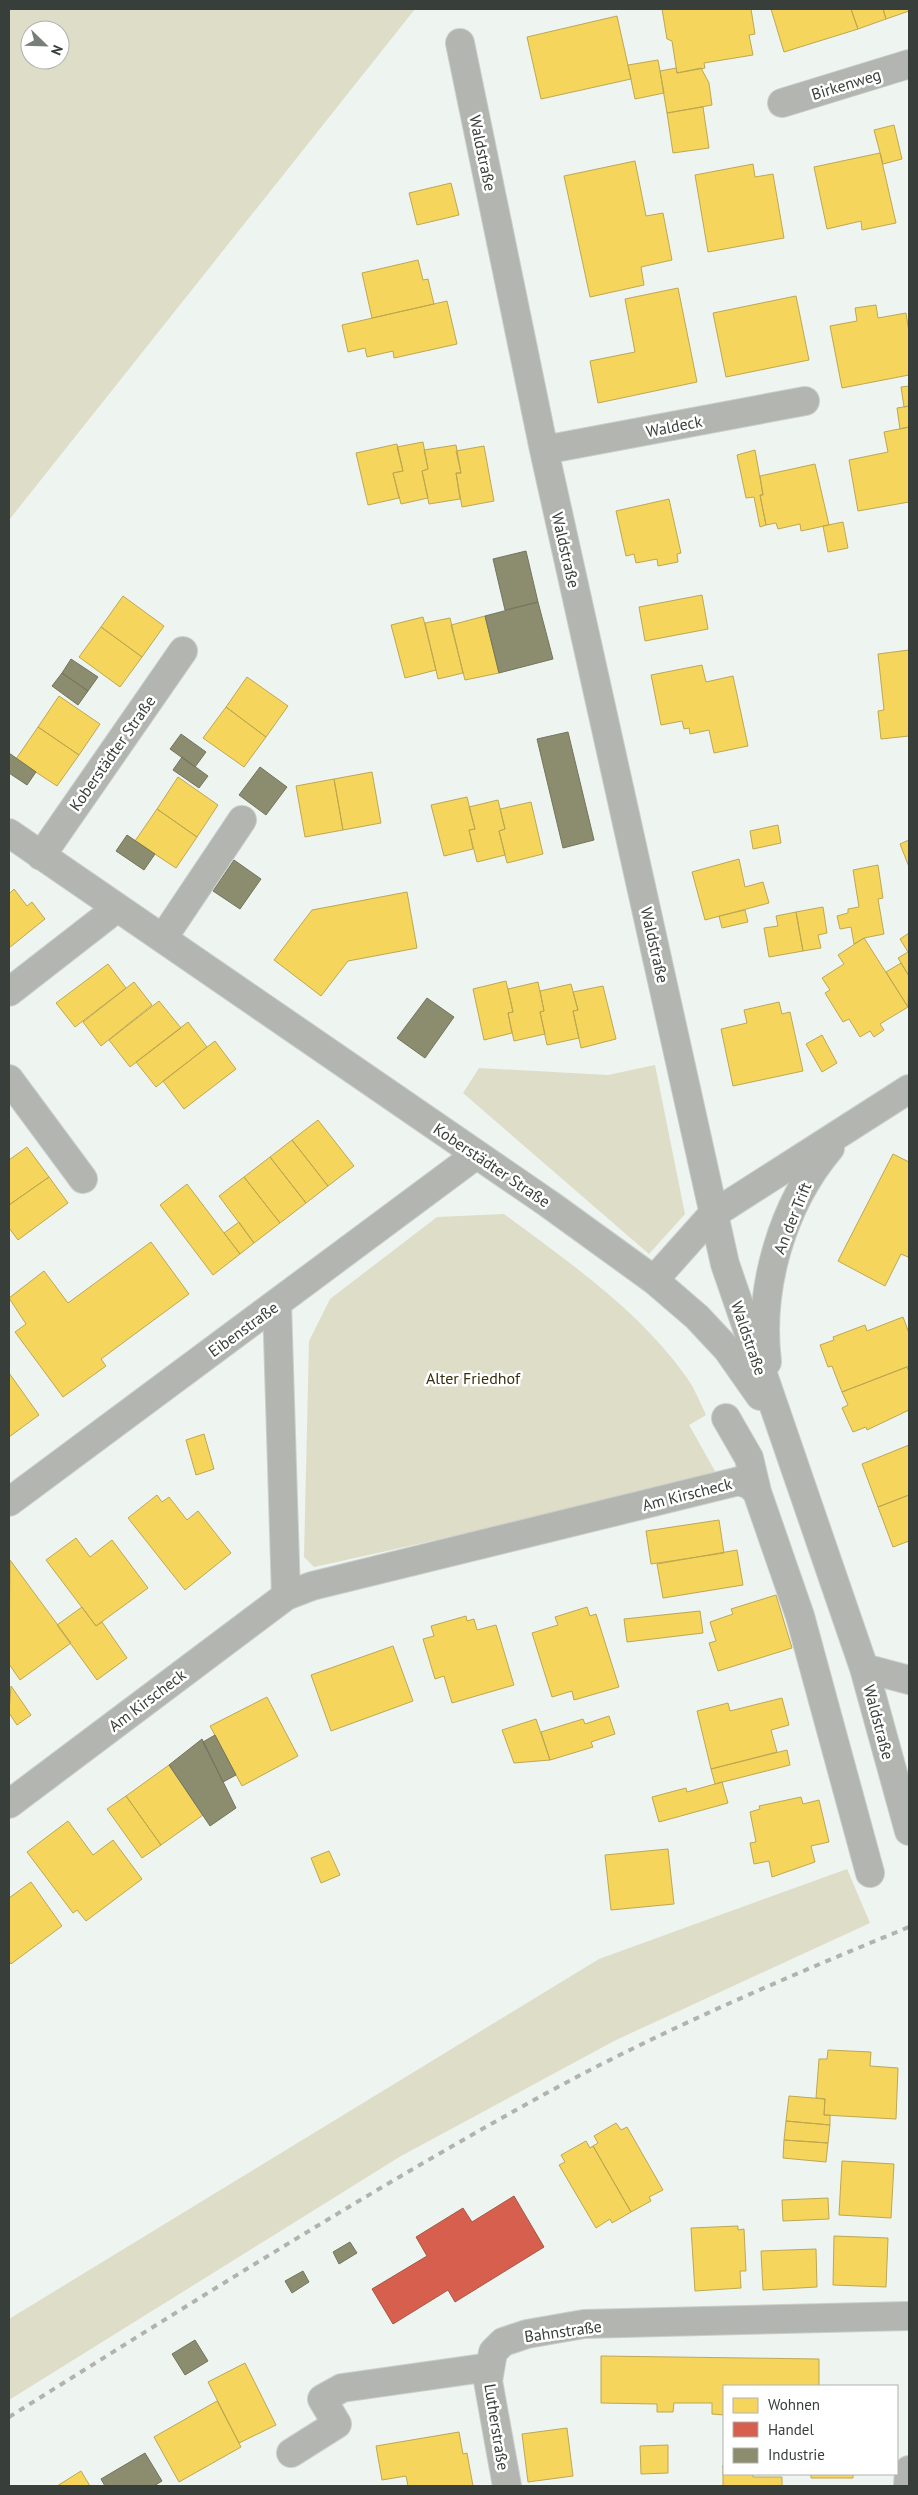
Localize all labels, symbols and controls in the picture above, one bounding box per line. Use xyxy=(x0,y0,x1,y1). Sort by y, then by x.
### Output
north arrow xyxy=(20,20,70,70)
text: N xyxy=(47,42,67,58)
street label: Birkenweg xyxy=(809,64,883,104)
street label: Waldstraße xyxy=(465,113,501,193)
street label: Waldeck xyxy=(644,411,704,441)
street label: Waldstraße xyxy=(548,510,584,590)
street label: Koberstädter Straße xyxy=(65,691,159,815)
street label: Waldstraße xyxy=(637,905,673,985)
street label: Koberstädter Straße xyxy=(430,1119,554,1211)
street label: An der Trift xyxy=(769,1179,816,1257)
street label: Eibenstraße xyxy=(204,1297,282,1361)
street label: Waldstraße xyxy=(727,1298,771,1378)
park label: Alter Friedhof xyxy=(426,1368,521,1388)
street label: Am Kirscheck xyxy=(640,1473,734,1515)
street label: Am Kirscheck xyxy=(104,1664,190,1736)
street label: Waldstraße xyxy=(859,1682,899,1762)
street label: Bahnstraße xyxy=(523,2316,603,2346)
street label: Lutherstraße xyxy=(480,2382,514,2472)
legend xyxy=(723,2385,898,2475)
text: Wohnen xyxy=(768,2395,820,2414)
text: Handel xyxy=(768,2420,814,2439)
text: Industrie xyxy=(768,2445,825,2464)

